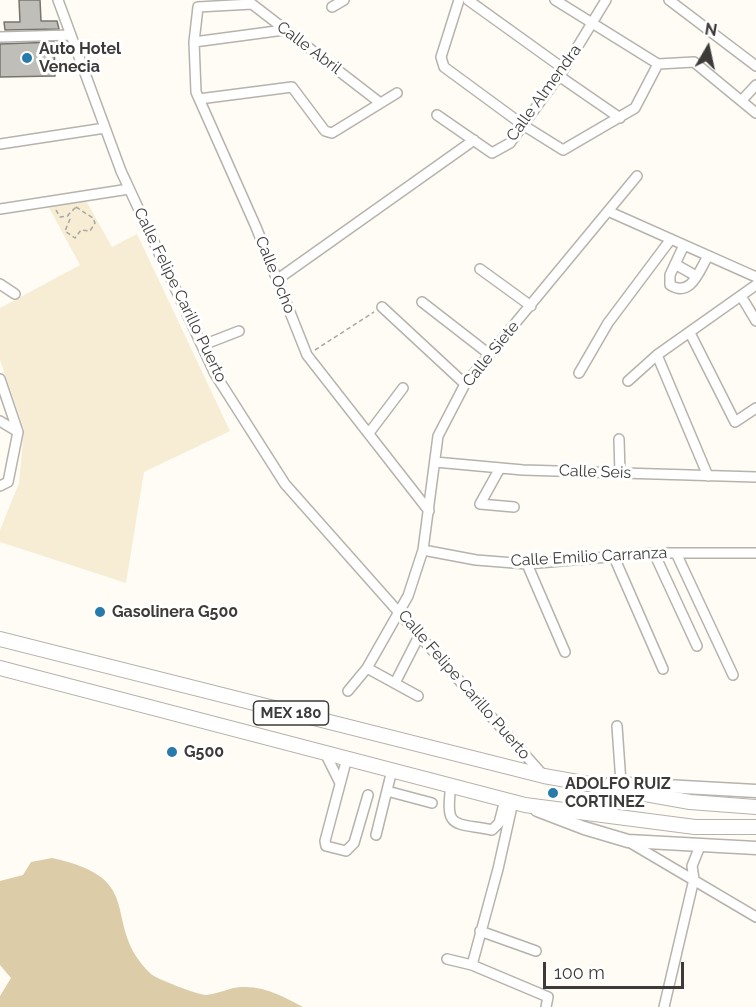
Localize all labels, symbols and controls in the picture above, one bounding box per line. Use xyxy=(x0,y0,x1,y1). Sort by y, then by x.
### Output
street label: Calle Abril xyxy=(273,17,345,79)
north arrow xyxy=(678,18,738,78)
text: N xyxy=(703,19,718,40)
place label: Auto Hotel Venecia xyxy=(39,39,121,77)
street label: Calle Almendra xyxy=(503,41,585,145)
marker: Auto Hotel Venecia xyxy=(20,51,34,65)
street label: Calle Felipe Carillo Puerto xyxy=(129,205,231,385)
street label: Calle Ocho xyxy=(251,234,299,316)
street label: Calle Siete xyxy=(459,317,523,391)
street label: Calle Seis xyxy=(559,461,631,483)
street label: Calle Emilio Carranza xyxy=(510,543,668,571)
place label: Gasolinera G500 xyxy=(112,602,238,622)
marker: Gasolinera G500 xyxy=(93,605,107,619)
street label: Calle Felipe Carillo Puerto xyxy=(394,606,534,764)
road number: MEX 180 xyxy=(254,701,328,725)
place label: G500 xyxy=(184,742,224,762)
marker: G500 xyxy=(165,745,179,759)
place label: ADOLFO RUIZ CORTINEZ xyxy=(565,774,671,812)
marker: ADOLFO RUIZ CORTINEZ xyxy=(546,786,560,800)
scale bar xyxy=(546,950,687,988)
text: 100 m xyxy=(554,962,605,983)

